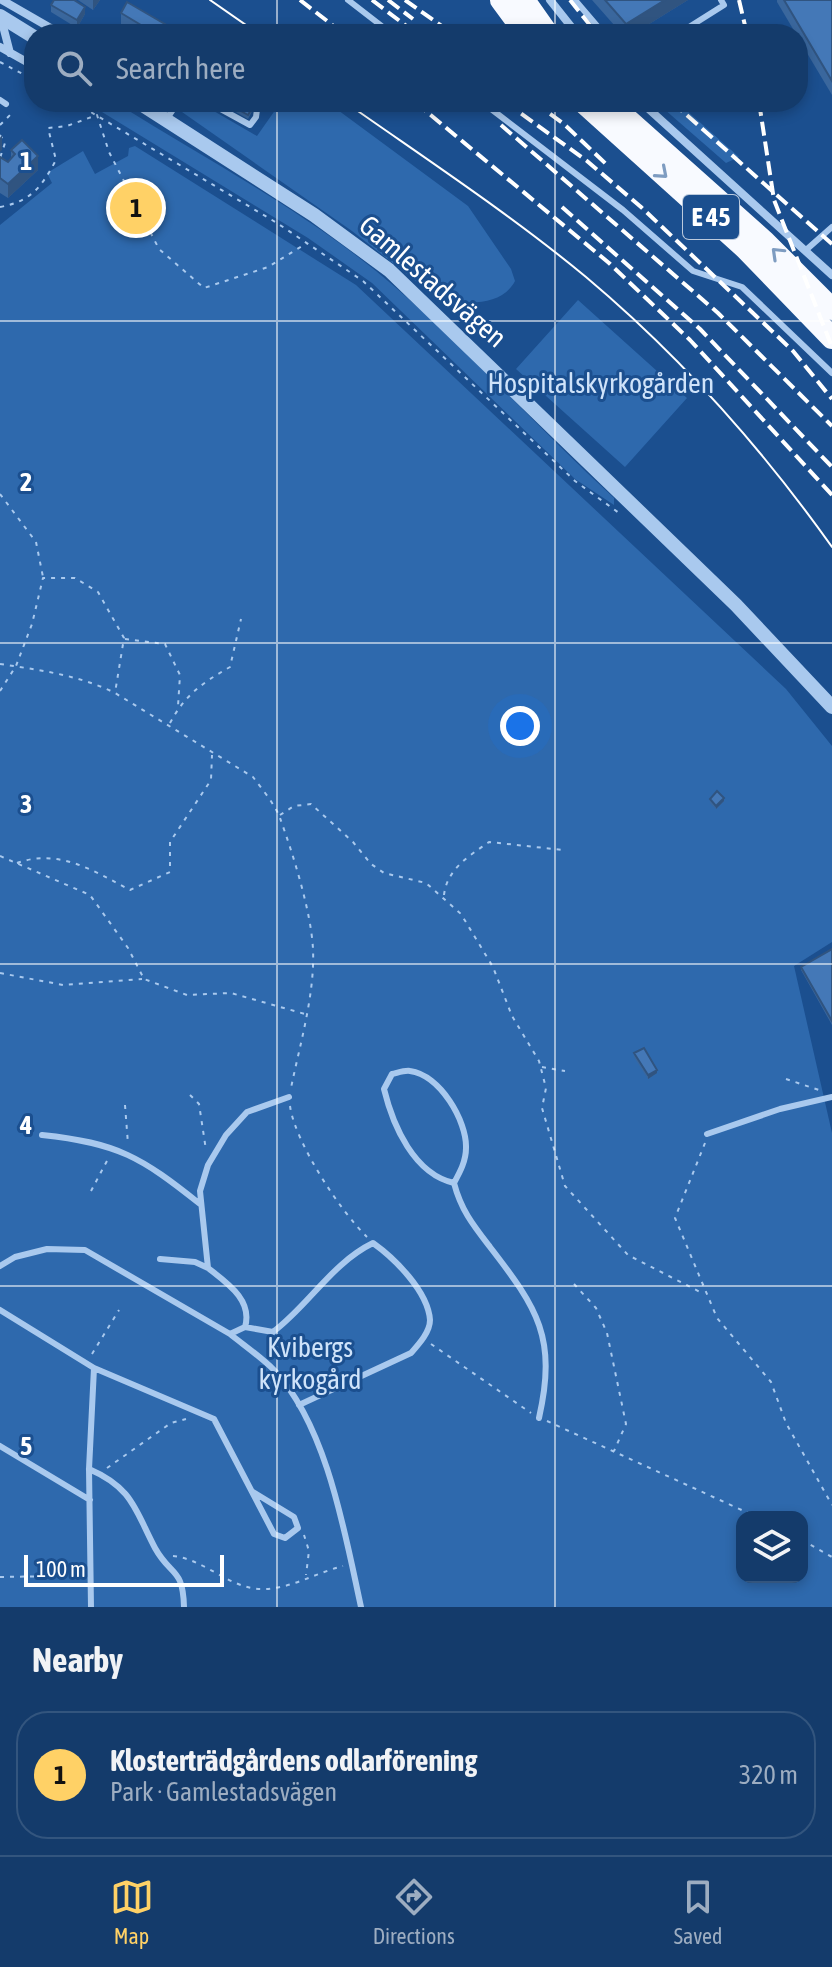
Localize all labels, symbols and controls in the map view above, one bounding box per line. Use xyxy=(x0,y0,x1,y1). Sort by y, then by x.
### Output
search box xyxy=(24,24,808,112)
icon: search xyxy=(52,46,96,90)
text: Search here xyxy=(116,51,245,85)
text: 1 xyxy=(20,146,32,176)
one-way arrow xyxy=(652,163,667,178)
pin: 1 xyxy=(110,178,162,238)
road number: E 45 xyxy=(683,195,739,239)
street label: Gamlestadsvägen xyxy=(353,209,513,353)
one-way arrow xyxy=(772,248,786,262)
park label: Hospitalskyrkogården xyxy=(488,367,714,399)
text: 2 xyxy=(20,467,32,497)
your location xyxy=(500,706,540,746)
text: 3 xyxy=(20,789,32,819)
text: 4 xyxy=(19,1110,32,1140)
park label: Kvibergs kyrkogård xyxy=(258,1331,362,1395)
text: 5 xyxy=(20,1431,32,1461)
map controls xyxy=(736,1511,808,1583)
button: layers xyxy=(736,1511,808,1583)
scale bar xyxy=(24,1551,224,1587)
text: 100 m xyxy=(36,1556,86,1582)
text: Nearby xyxy=(32,1640,123,1679)
text: Klosterträdgårdens odlarförening xyxy=(110,1743,477,1777)
text: 1 xyxy=(54,1760,66,1790)
text: 320 m xyxy=(739,1760,798,1790)
text: Park · Gamlestadsvägen xyxy=(110,1777,337,1807)
tab: Map xyxy=(110,1875,154,1949)
tab: Directions xyxy=(373,1875,455,1949)
tab: Saved xyxy=(674,1875,722,1949)

